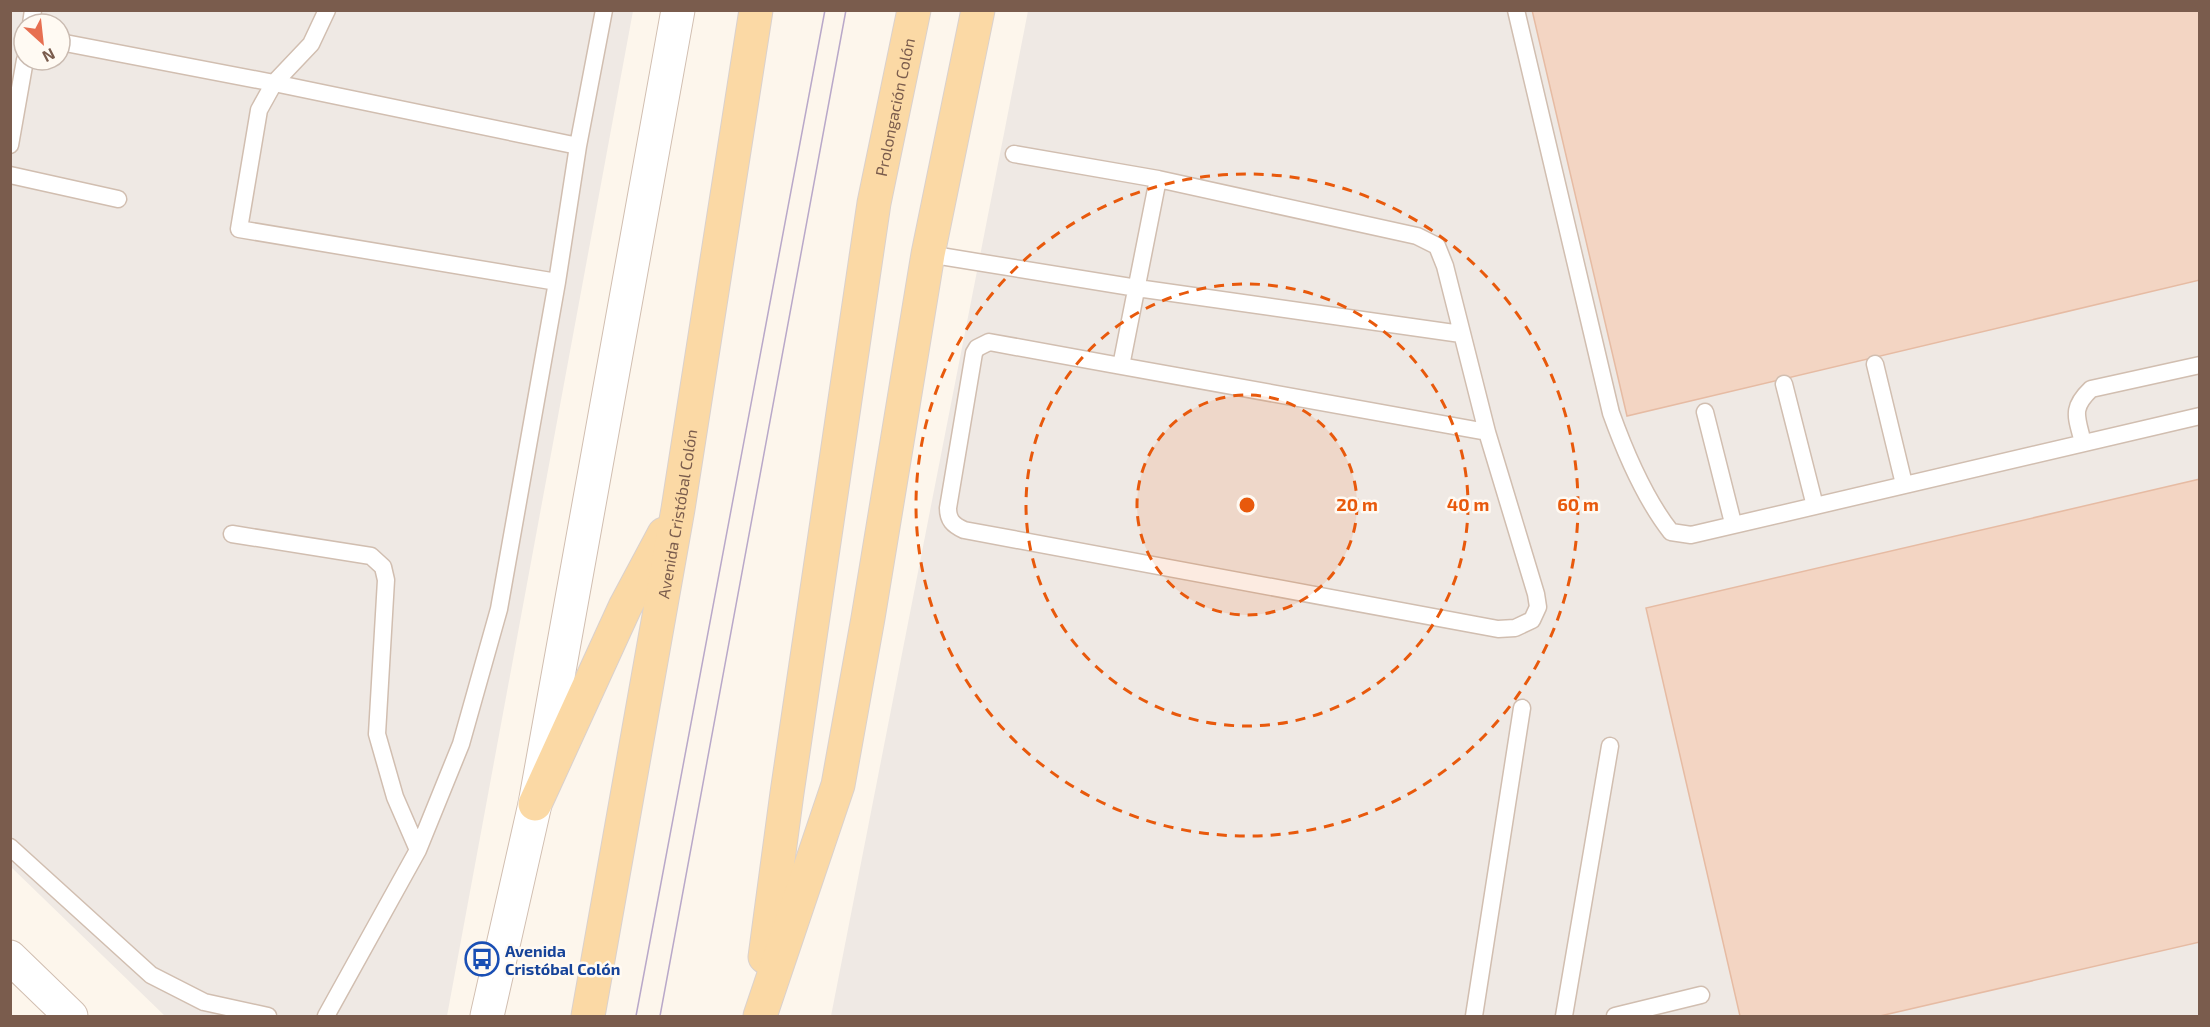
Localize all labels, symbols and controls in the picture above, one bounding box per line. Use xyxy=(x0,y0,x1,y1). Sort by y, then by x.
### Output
north arrow xyxy=(12,12,72,72)
street label: Prolongación Colón xyxy=(870,36,918,178)
text: N xyxy=(40,45,59,67)
street label: Avenida Cristóbal Colón xyxy=(653,428,700,600)
text: 20 m xyxy=(1336,493,1378,515)
text: 40 m xyxy=(1447,493,1489,515)
text: 60 m xyxy=(1557,493,1599,515)
centre of rings xyxy=(1237,495,1257,515)
bus stop icon: Avenida Cristóbal Colón xyxy=(464,941,500,977)
place label: Avenida Cristóbal Colón xyxy=(505,941,620,978)

